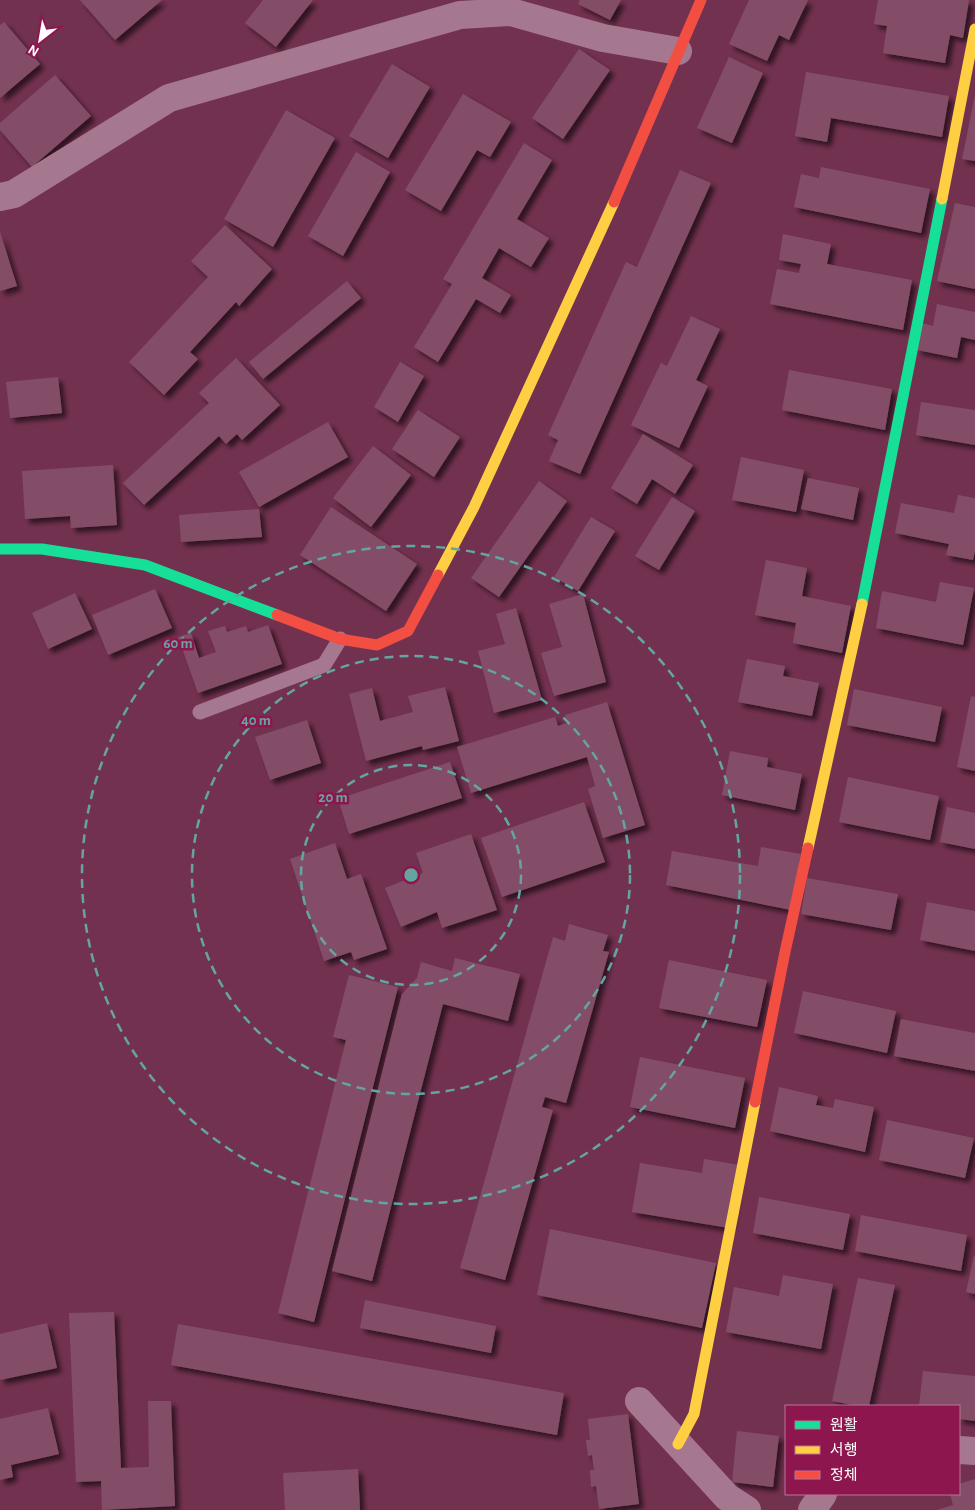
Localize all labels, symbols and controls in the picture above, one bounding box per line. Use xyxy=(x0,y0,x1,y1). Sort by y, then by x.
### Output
north arrow xyxy=(15,15,65,65)
text: N xyxy=(26,42,42,59)
text: 60 m xyxy=(163,636,193,651)
text: 40 m xyxy=(241,713,271,728)
text: 20 m xyxy=(318,790,348,805)
centre of rings xyxy=(402,866,420,884)
legend xyxy=(785,1405,960,1495)
text: 원활 xyxy=(830,1417,858,1433)
text: 서행 xyxy=(830,1442,858,1458)
text: 정체 xyxy=(830,1467,858,1483)

